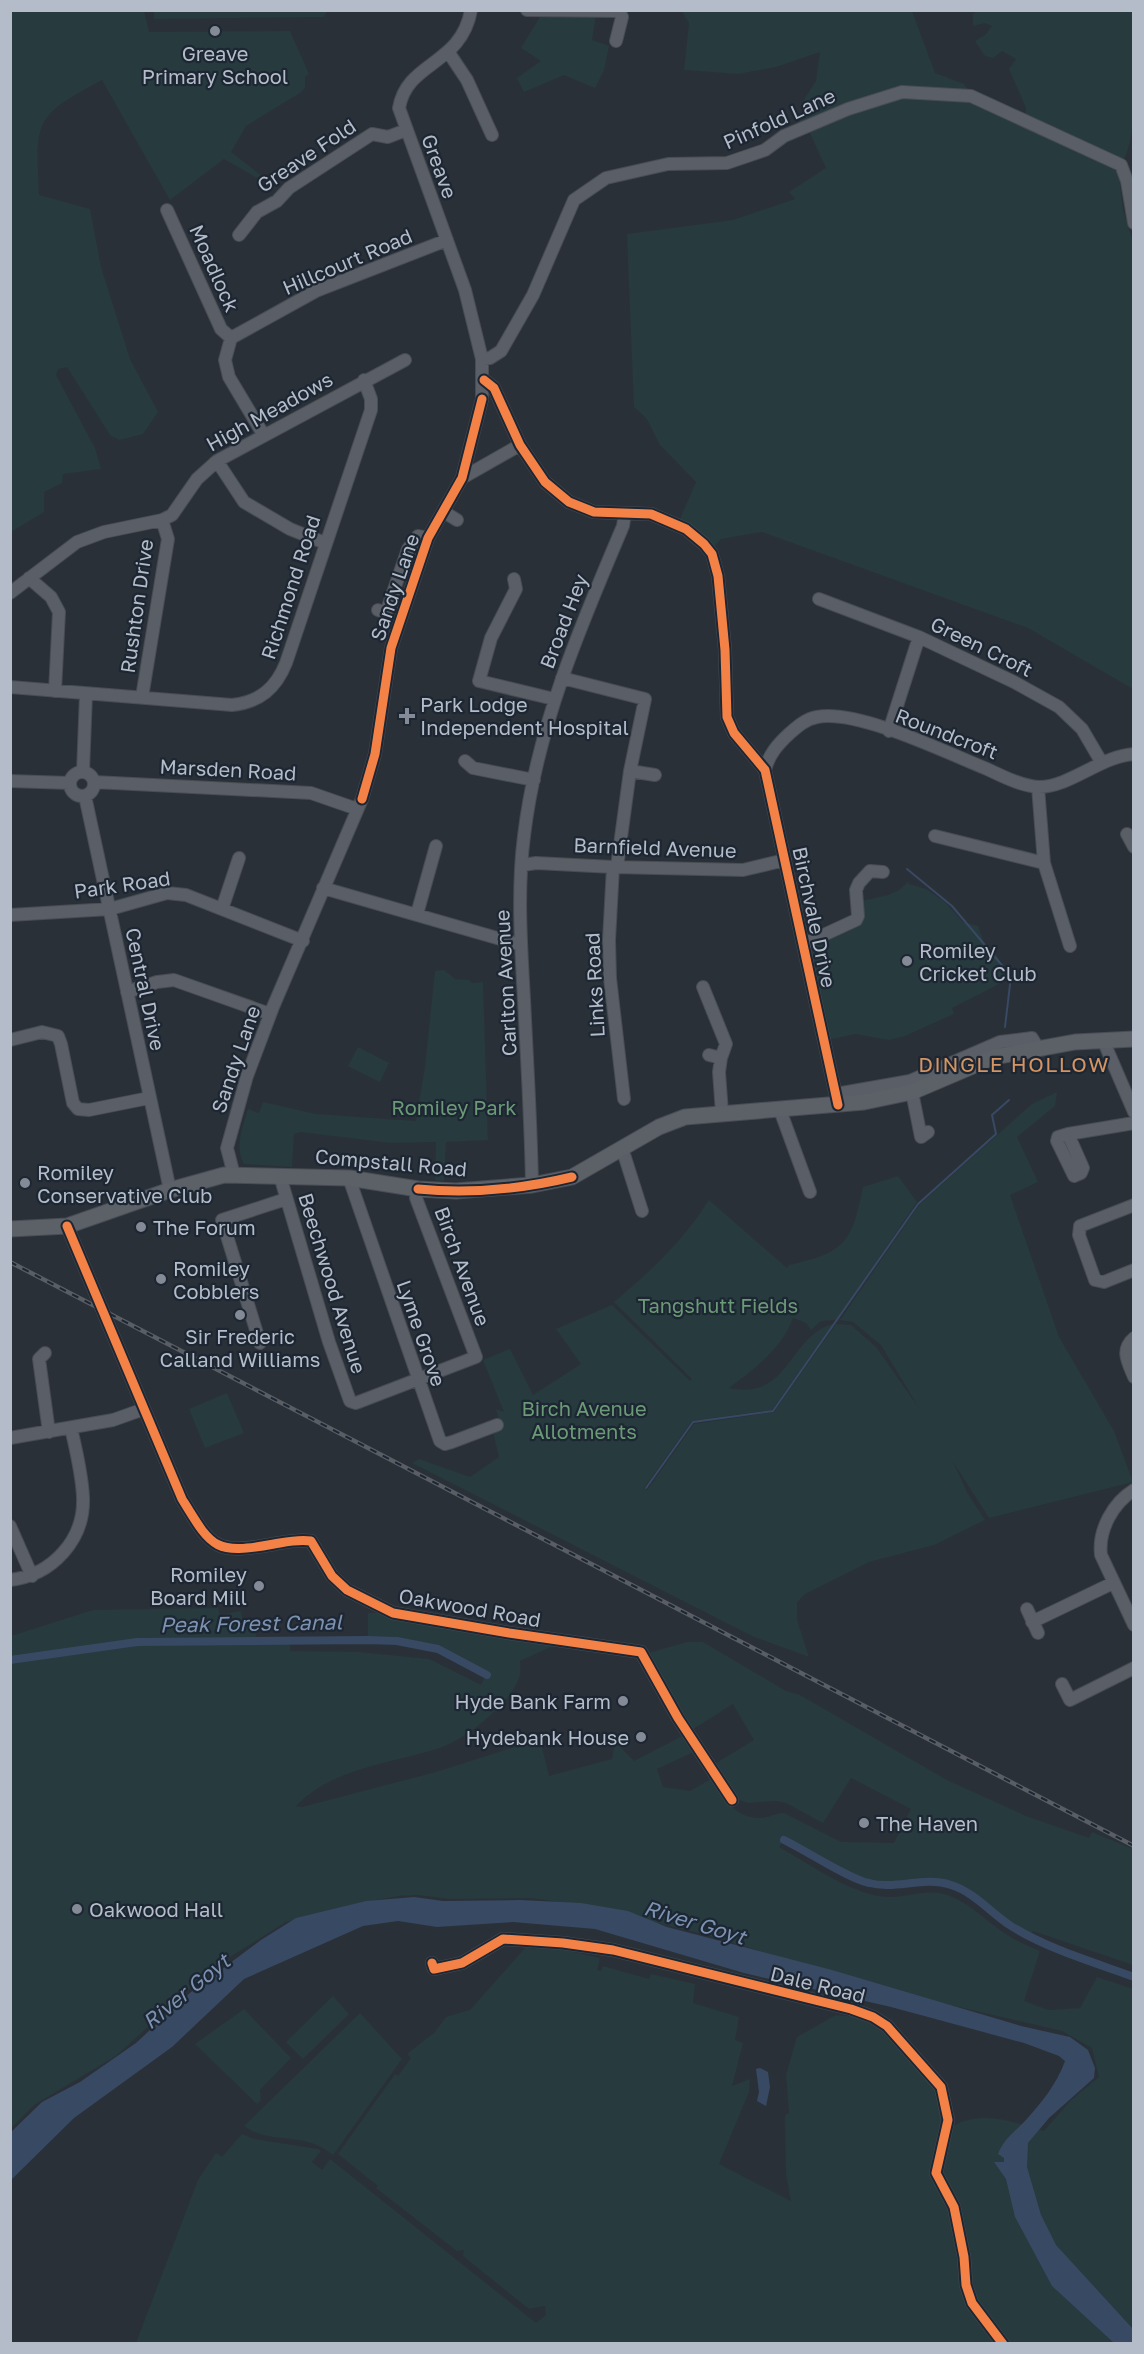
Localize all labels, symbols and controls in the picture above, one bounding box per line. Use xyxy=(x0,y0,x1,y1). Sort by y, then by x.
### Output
marker: Greave Primary School xyxy=(208,24,222,38)
place label: Greave Primary School xyxy=(142,41,288,88)
street label: Pinfold Lane xyxy=(719,83,839,153)
street label: Greave Fold xyxy=(252,113,360,197)
street label: Greave xyxy=(417,131,463,201)
street label: Moadlock xyxy=(185,221,245,315)
street label: Hillcourt Road xyxy=(279,223,415,299)
street label: High Meadows xyxy=(201,366,337,456)
street label: Richmond Road xyxy=(255,512,325,662)
street label: Sandy Lane xyxy=(364,530,424,644)
street label: Rushton Drive xyxy=(115,538,157,674)
street label: Broad Hey xyxy=(534,570,592,672)
street label: Green Croft xyxy=(927,611,1037,681)
place label: Park Lodge Independent Hospital xyxy=(420,692,629,739)
street label: Roundcroft xyxy=(892,702,1002,764)
marker: Park Lodge Independent Hospital xyxy=(398,707,416,725)
street label: Marsden Road xyxy=(159,753,297,785)
street label: Barnfield Avenue xyxy=(573,832,737,862)
street label: Birchvale Drive xyxy=(788,844,842,990)
street label: Park Road xyxy=(72,865,172,903)
street label: Carlton Avenue xyxy=(489,909,521,1057)
street label: Central Drive xyxy=(121,925,171,1053)
street label: Links Road xyxy=(579,932,609,1038)
place label: Romiley Cricket Club xyxy=(919,938,1037,985)
marker: Romiley Cricket Club xyxy=(900,954,914,968)
street label: Sandy Lane xyxy=(205,1002,265,1116)
district label: DINGLE HOLLOW xyxy=(918,1051,1110,1077)
park label: Romiley Park xyxy=(391,1095,517,1119)
street label: Compstall Road xyxy=(314,1143,468,1181)
place label: Romiley Conservative Club xyxy=(37,1160,212,1207)
marker: Romiley Conservative Club xyxy=(18,1176,32,1190)
street label: Beechwood Avenue xyxy=(294,1190,372,1376)
street label: Birch Avenue xyxy=(430,1203,496,1329)
place label: The Forum xyxy=(153,1215,256,1239)
marker: The Forum xyxy=(134,1220,148,1234)
place label: Romiley Cobblers xyxy=(173,1256,259,1303)
marker: Romiley Cobblers xyxy=(154,1272,168,1286)
street label: Lyme Grove xyxy=(393,1277,451,1389)
park label: Tangshutt Fields xyxy=(638,1293,798,1317)
marker: Sir Frederic Calland Williams xyxy=(233,1308,247,1322)
place label: Sir Frederic Calland Williams xyxy=(160,1324,320,1371)
park label: Birch Avenue Allotments xyxy=(521,1396,647,1443)
place label: Romiley Board Mill xyxy=(150,1562,247,1609)
marker: Romiley Board Mill xyxy=(252,1579,266,1593)
street label: Oakwood Road xyxy=(397,1583,543,1631)
water label: Peak Forest Canal xyxy=(160,1608,344,1638)
place label: Hyde Bank Farm xyxy=(455,1689,611,1713)
marker: Hyde Bank Farm xyxy=(616,1694,630,1708)
place label: Hydebank House xyxy=(465,1725,629,1749)
marker: Hydebank House xyxy=(634,1730,648,1744)
place label: The Haven xyxy=(876,1811,978,1835)
marker: The Haven xyxy=(857,1816,871,1830)
water label: River Goyt xyxy=(641,1894,751,1950)
place label: Oakwood Hall xyxy=(89,1897,223,1921)
marker: Oakwood Hall xyxy=(70,1902,84,1916)
water label: River Goyt xyxy=(137,1946,237,2034)
street label: Dale Road xyxy=(768,1961,868,2007)

